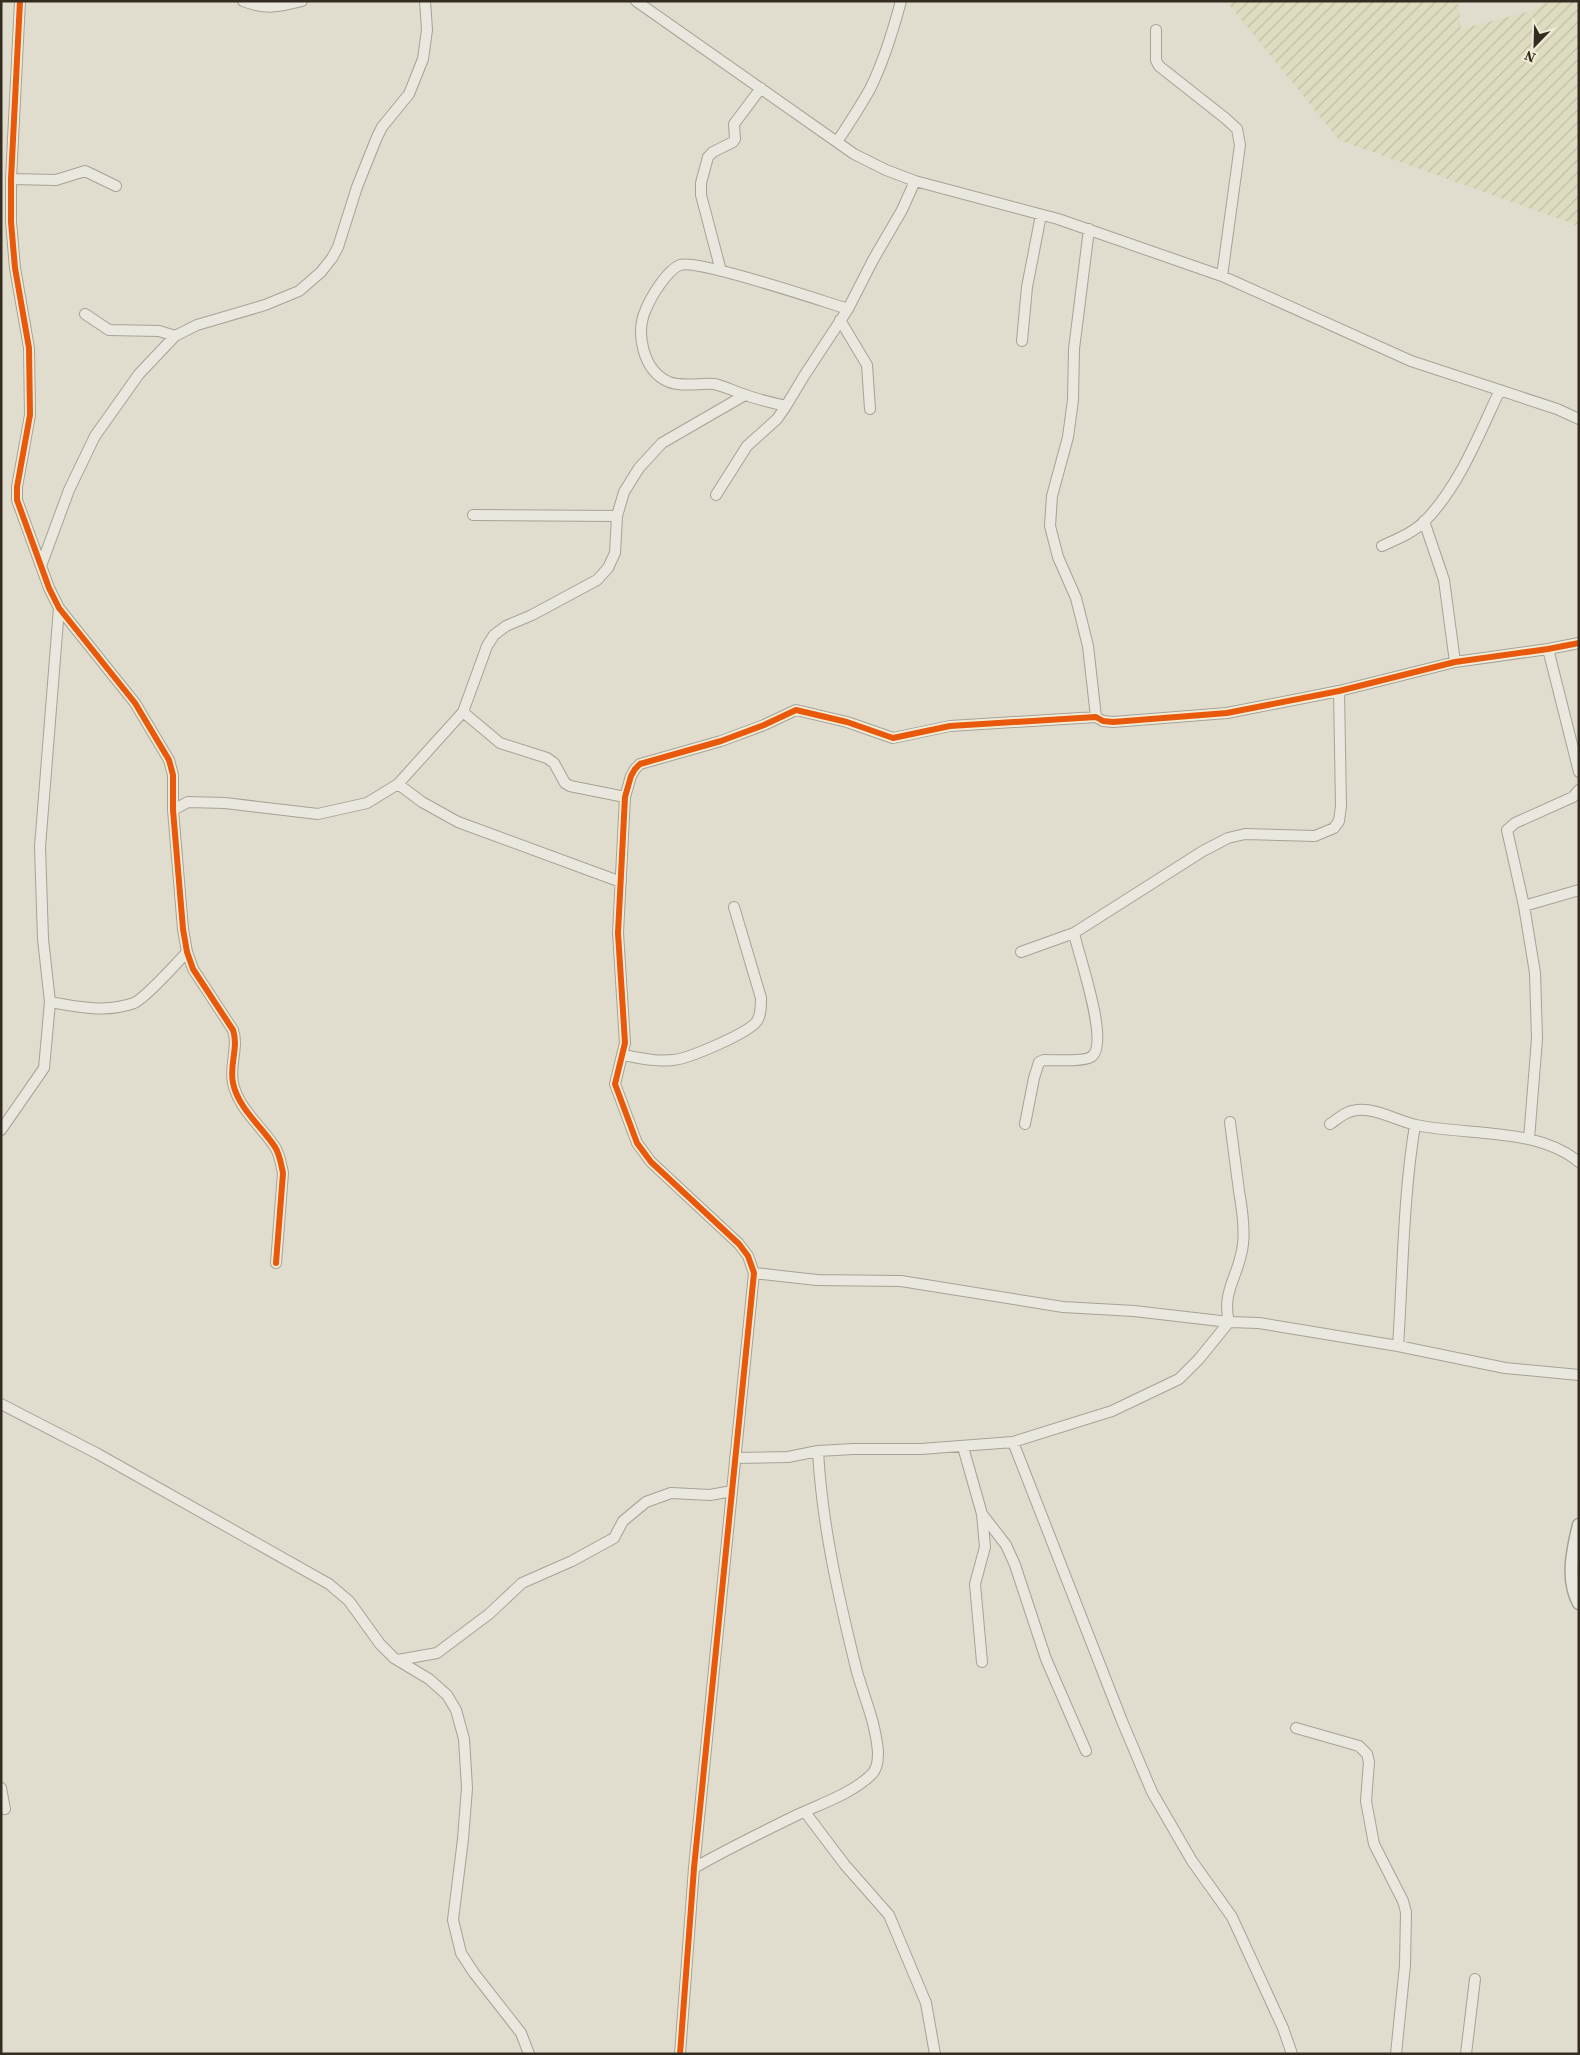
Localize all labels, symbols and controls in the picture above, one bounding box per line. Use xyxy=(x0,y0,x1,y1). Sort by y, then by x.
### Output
north arrow xyxy=(1510,20,1560,70)
text: N xyxy=(1521,46,1539,68)

